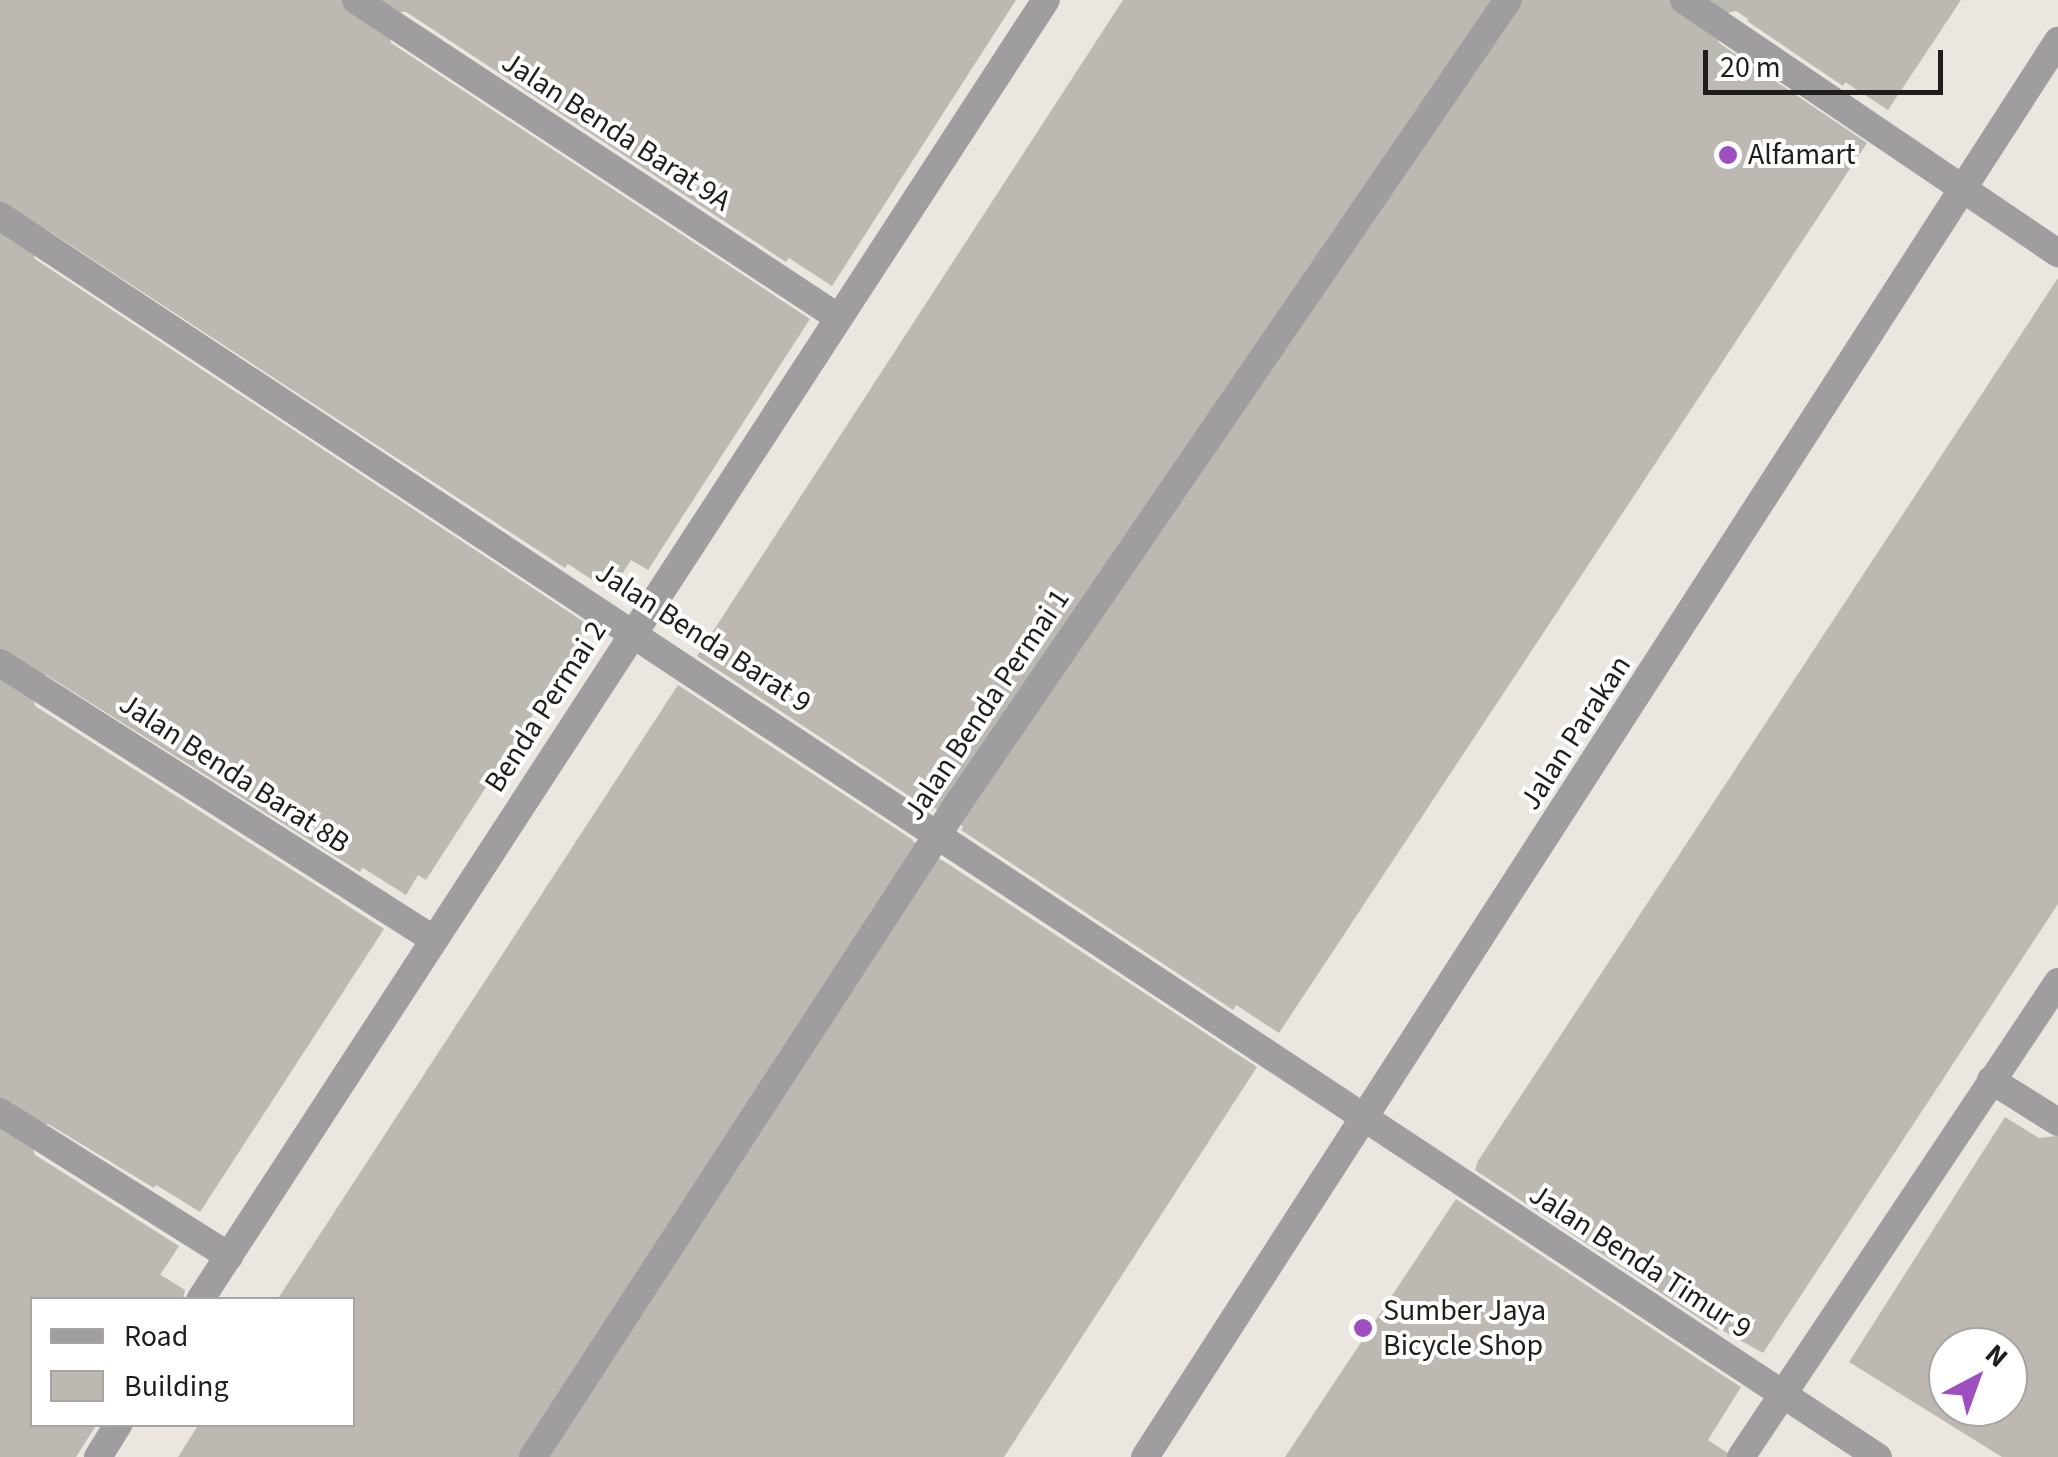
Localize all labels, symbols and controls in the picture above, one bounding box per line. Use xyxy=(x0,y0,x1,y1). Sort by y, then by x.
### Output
scale bar xyxy=(1708,30,1948,92)
street label: Jalan Benda Barat 9A xyxy=(495,44,737,220)
text: 20 m xyxy=(1720,46,1781,89)
place label: Alfamart xyxy=(1748,137,1856,173)
marker: Alfamart xyxy=(1717,144,1739,166)
street label: Jalan Benda Barat 9 xyxy=(589,555,817,721)
street label: Jalan Benda Permai 1 xyxy=(896,583,1078,827)
street label: Benda Permai 2 xyxy=(477,615,615,799)
street label: Jalan Parakan xyxy=(1513,649,1639,817)
street label: Jalan Benda Barat 8B xyxy=(112,686,356,862)
street label: Jalan Benda Timur 9 xyxy=(1522,1177,1758,1347)
place label: Sumber Jaya Bicycle Shop xyxy=(1383,1293,1546,1364)
legend xyxy=(30,1297,355,1427)
text: Road xyxy=(124,1315,188,1358)
marker: Sumber Jaya Bicycle Shop xyxy=(1352,1317,1374,1339)
north arrow xyxy=(1928,1327,2028,1427)
text: N xyxy=(1976,1335,2017,1377)
text: Building xyxy=(124,1365,229,1408)

